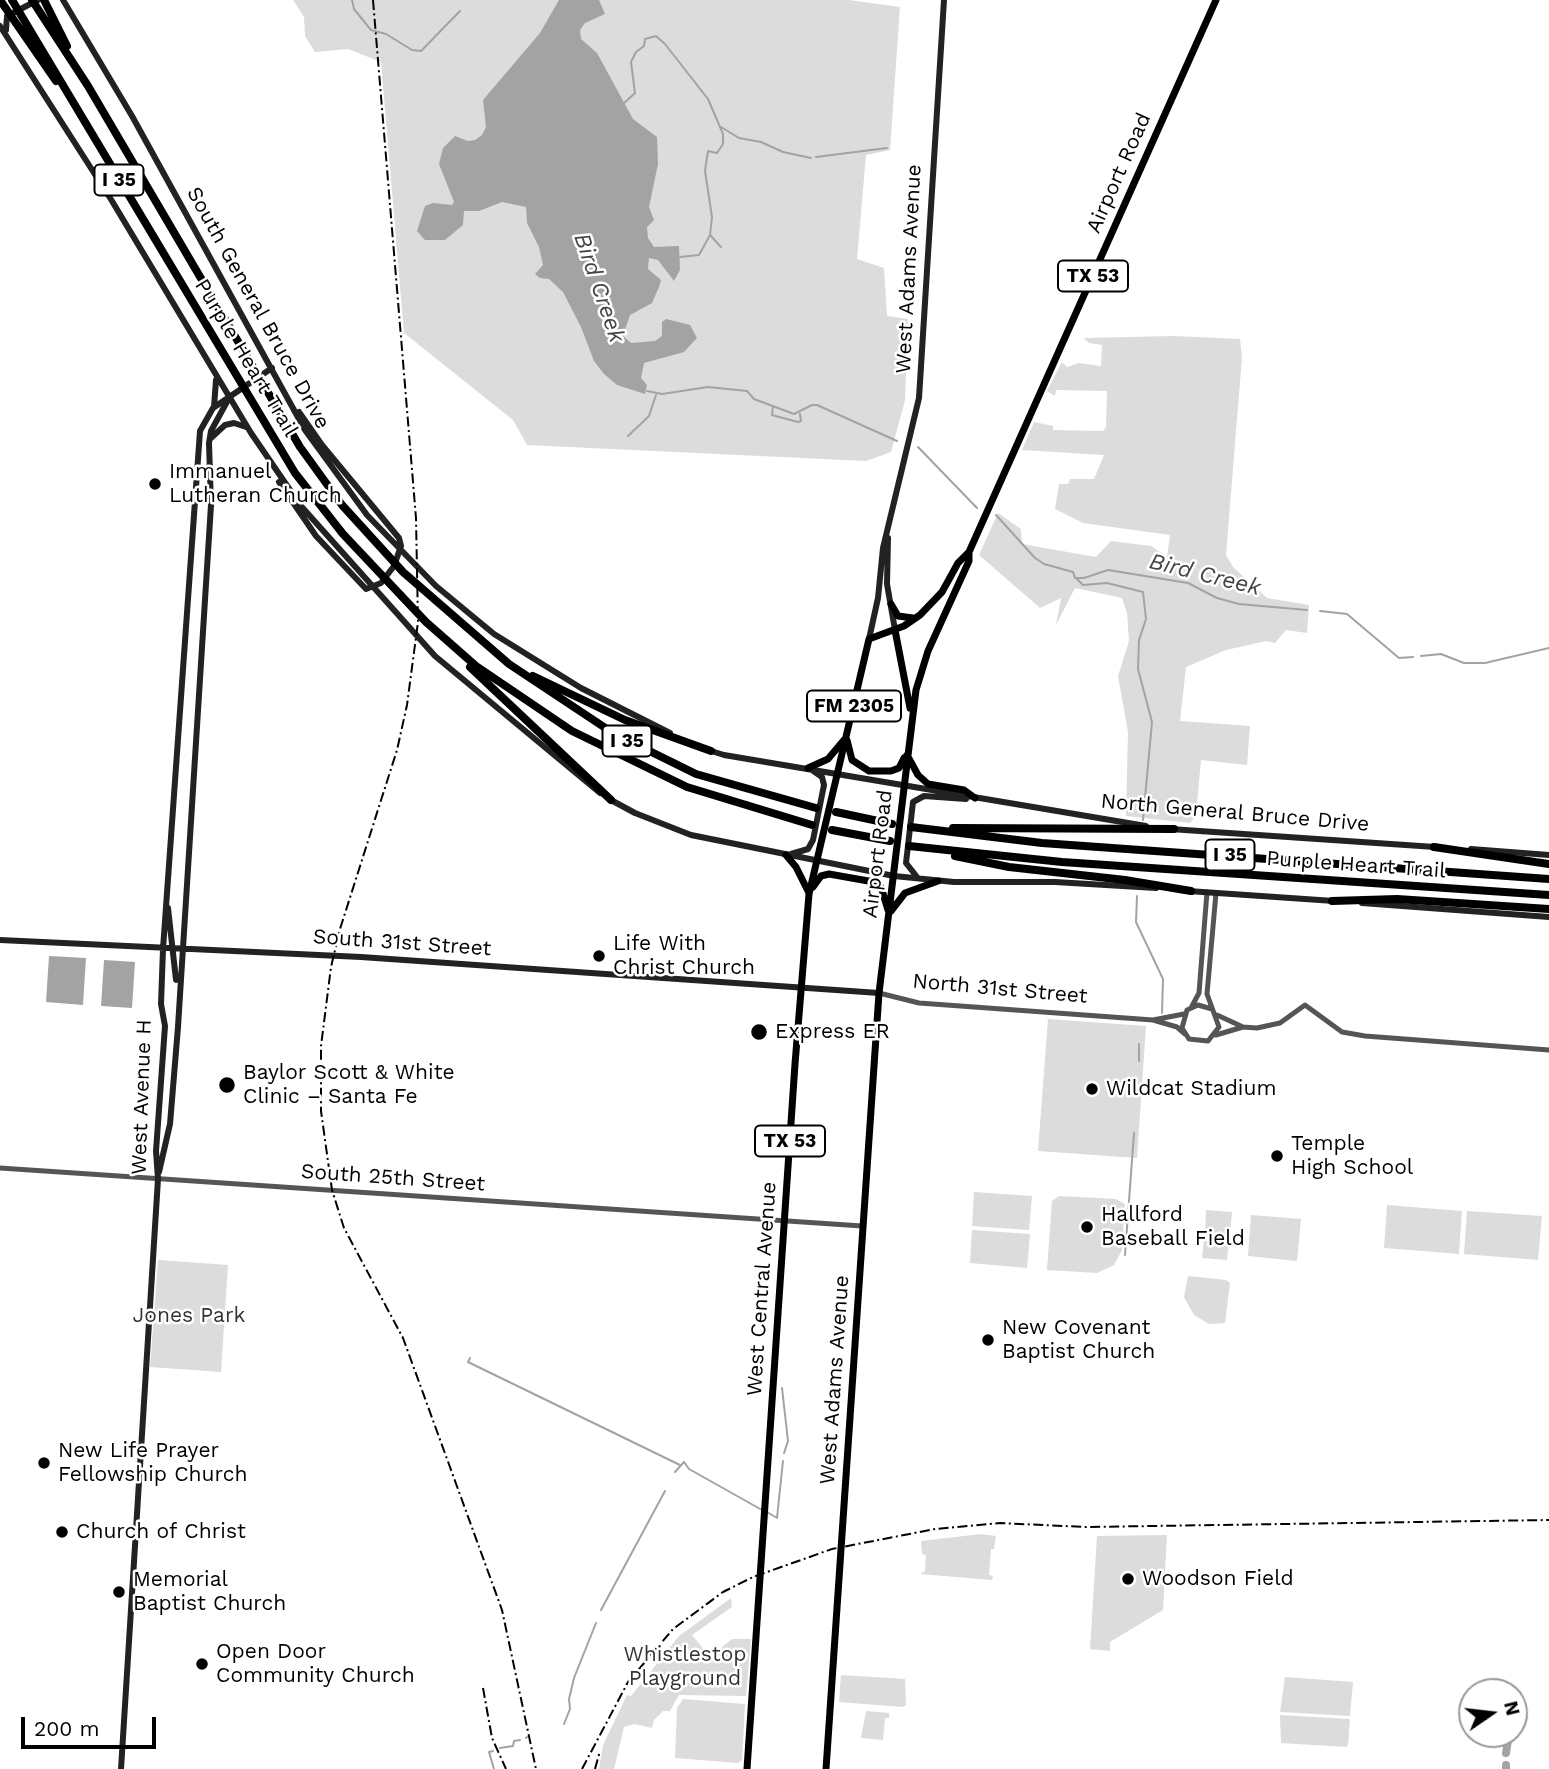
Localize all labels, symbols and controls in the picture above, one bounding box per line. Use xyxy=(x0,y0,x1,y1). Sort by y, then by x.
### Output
street label: Airport Road xyxy=(1081,109,1157,237)
road number: I 35 xyxy=(94,164,144,196)
street label: West Adams Avenue xyxy=(891,164,927,374)
street label: South General Bruce Drive xyxy=(181,183,335,433)
water label: Bird Creek xyxy=(567,230,631,346)
road number: TX 53 xyxy=(1058,260,1128,292)
street label: Purple Heart Trail xyxy=(189,274,303,442)
place label: Immanuel Lutheran Church xyxy=(169,459,342,509)
marker: Immanuel Lutheran Church xyxy=(147,476,163,492)
water label: Bird Creek xyxy=(1146,548,1264,602)
road number: FM 2305 xyxy=(807,691,901,722)
road number: I 35 xyxy=(602,726,652,756)
street label: Airport Road xyxy=(858,788,898,920)
street label: North General Bruce Drive xyxy=(1100,789,1370,837)
road number: I 35 xyxy=(1206,840,1254,870)
street label: Purple Heart Trail xyxy=(1265,846,1447,884)
street label: South 31st Street xyxy=(312,924,492,962)
place label: Life With Christ Church xyxy=(613,931,755,981)
marker: Life With Christ Church xyxy=(591,948,607,964)
street label: North 31st Street xyxy=(912,969,1088,1009)
street label: West Avenue H xyxy=(127,1019,157,1175)
place label: Express ER xyxy=(775,1019,890,1045)
marker: Express ER xyxy=(749,1022,769,1042)
place label: Baylor Scott & White Clinic – Santa Fe xyxy=(243,1060,455,1110)
marker: Baylor Scott & White Clinic – Santa Fe xyxy=(217,1075,237,1095)
place label: Wildcat Stadium xyxy=(1106,1076,1276,1102)
marker: Wildcat Stadium xyxy=(1084,1081,1100,1097)
road number: TX 53 xyxy=(755,1126,825,1156)
place label: Temple High School xyxy=(1291,1131,1413,1181)
marker: Temple High School xyxy=(1269,1148,1285,1164)
street label: South 25th Street xyxy=(300,1159,486,1197)
street label: West Central Avenue xyxy=(742,1181,782,1397)
place label: Hallford Baseball Field xyxy=(1101,1202,1245,1252)
marker: Hallford Baseball Field xyxy=(1079,1219,1095,1235)
street label: West Adams Avenue xyxy=(815,1274,855,1486)
park label: Jones Park xyxy=(133,1303,245,1329)
place label: New Covenant Baptist Church xyxy=(1002,1315,1155,1365)
marker: New Covenant Baptist Church xyxy=(980,1332,996,1348)
place label: New Life Prayer Fellowship Church xyxy=(58,1438,248,1488)
marker: New Life Prayer Fellowship Church xyxy=(36,1455,52,1471)
place label: Church of Christ xyxy=(76,1519,246,1545)
marker: Church of Christ xyxy=(54,1524,70,1540)
place label: Woodson Field xyxy=(1142,1566,1294,1592)
place label: Memorial Baptist Church xyxy=(133,1567,286,1617)
marker: Woodson Field xyxy=(1120,1571,1136,1587)
marker: Memorial Baptist Church xyxy=(111,1584,127,1600)
place label: Open Door Community Church xyxy=(216,1639,415,1689)
park label: Whistlestop Playground xyxy=(624,1642,746,1692)
marker: Open Door Community Church xyxy=(194,1656,210,1672)
north arrow xyxy=(1458,1678,1528,1748)
text: N xyxy=(1499,1699,1525,1718)
scale bar xyxy=(24,1702,159,1746)
text: 200 m xyxy=(34,1716,100,1741)

